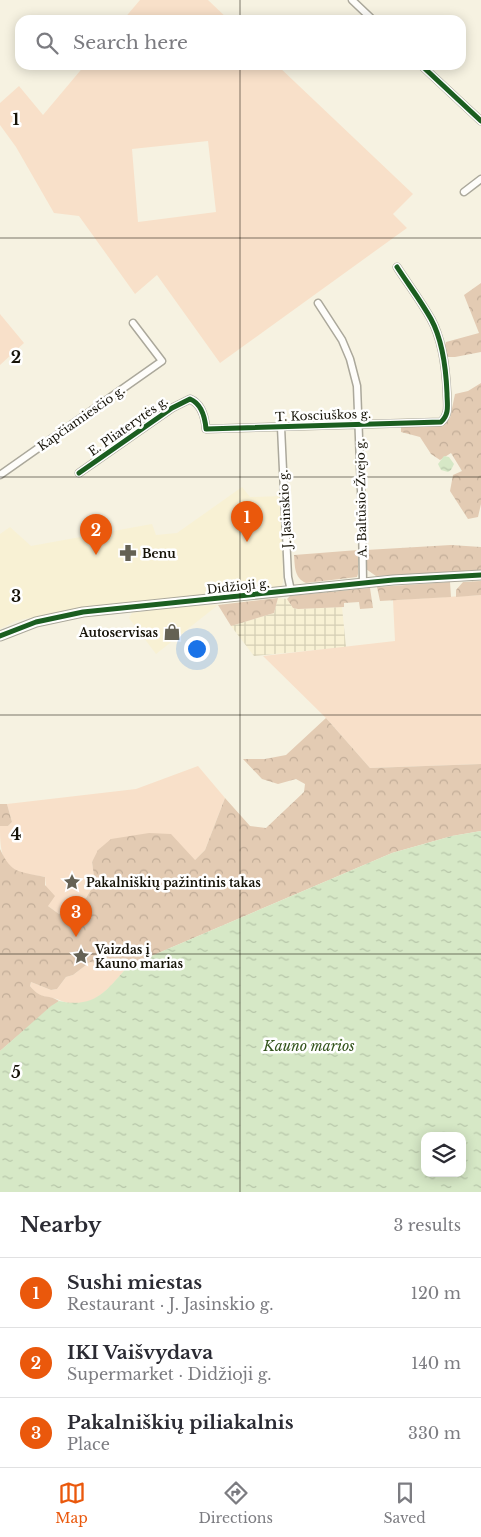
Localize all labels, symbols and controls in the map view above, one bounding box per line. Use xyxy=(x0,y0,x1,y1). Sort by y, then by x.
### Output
search box xyxy=(15,15,466,70)
icon: search xyxy=(33,29,61,57)
text: Search here xyxy=(73,31,188,54)
text: 1 xyxy=(13,109,20,129)
text: 2 xyxy=(11,347,21,367)
street label: Kapčiamiesčio g. xyxy=(35,382,127,454)
street label: E. Pliaterytės g. xyxy=(85,393,171,459)
street label: T. Kosciuškos g. xyxy=(275,406,371,424)
street label: A. Baltūsio-Žvejo g. xyxy=(351,438,370,559)
street label: J. Jasinskio g. xyxy=(275,469,295,551)
pin: 1 xyxy=(231,501,263,542)
pin: 2 xyxy=(80,514,112,555)
pharmacy icon: Benu xyxy=(118,543,138,563)
place label: Benu xyxy=(142,546,176,561)
street label: Didžioji g. xyxy=(206,575,270,597)
text: 3 xyxy=(11,586,21,606)
shop icon: Autoservisas xyxy=(162,622,182,642)
place label: Autoservisas xyxy=(78,625,158,640)
your location xyxy=(184,636,210,662)
text: 4 xyxy=(11,824,21,844)
place icon: Pakalniškių pažintinis takas xyxy=(62,872,82,892)
place label: Pakalniškių pažintinis takas xyxy=(86,875,261,890)
pin: 3 xyxy=(60,896,92,937)
place label: Vaizdas į Kauno marias xyxy=(94,942,183,971)
place icon: Vaizdas į Kauno marias xyxy=(71,946,91,966)
water label: Kauno marios xyxy=(262,1037,355,1055)
text: 5 xyxy=(11,1062,21,1082)
map controls xyxy=(421,1132,466,1177)
button: layers xyxy=(421,1132,466,1177)
text: Nearby xyxy=(20,1212,101,1238)
text: 3 results xyxy=(393,1215,461,1235)
text: Sushi miestas xyxy=(67,1271,202,1294)
text: 1 xyxy=(33,1283,39,1303)
text: 120 m xyxy=(411,1283,461,1303)
text: Restaurant · J. Jasinskio g. xyxy=(67,1294,274,1314)
text: IKI Vaišvydava xyxy=(67,1341,213,1364)
text: 2 xyxy=(31,1353,41,1373)
text: 140 m xyxy=(411,1353,461,1373)
text: Supermarket · Didžioji g. xyxy=(67,1364,272,1384)
text: Pakalniškių piliakalnis xyxy=(67,1411,294,1434)
text: 3 xyxy=(31,1423,41,1443)
text: 330 m xyxy=(408,1423,461,1443)
text: Place xyxy=(67,1434,110,1454)
tab: Map xyxy=(55,1479,88,1527)
tab: Directions xyxy=(198,1479,273,1527)
tab: Saved xyxy=(383,1479,426,1527)

